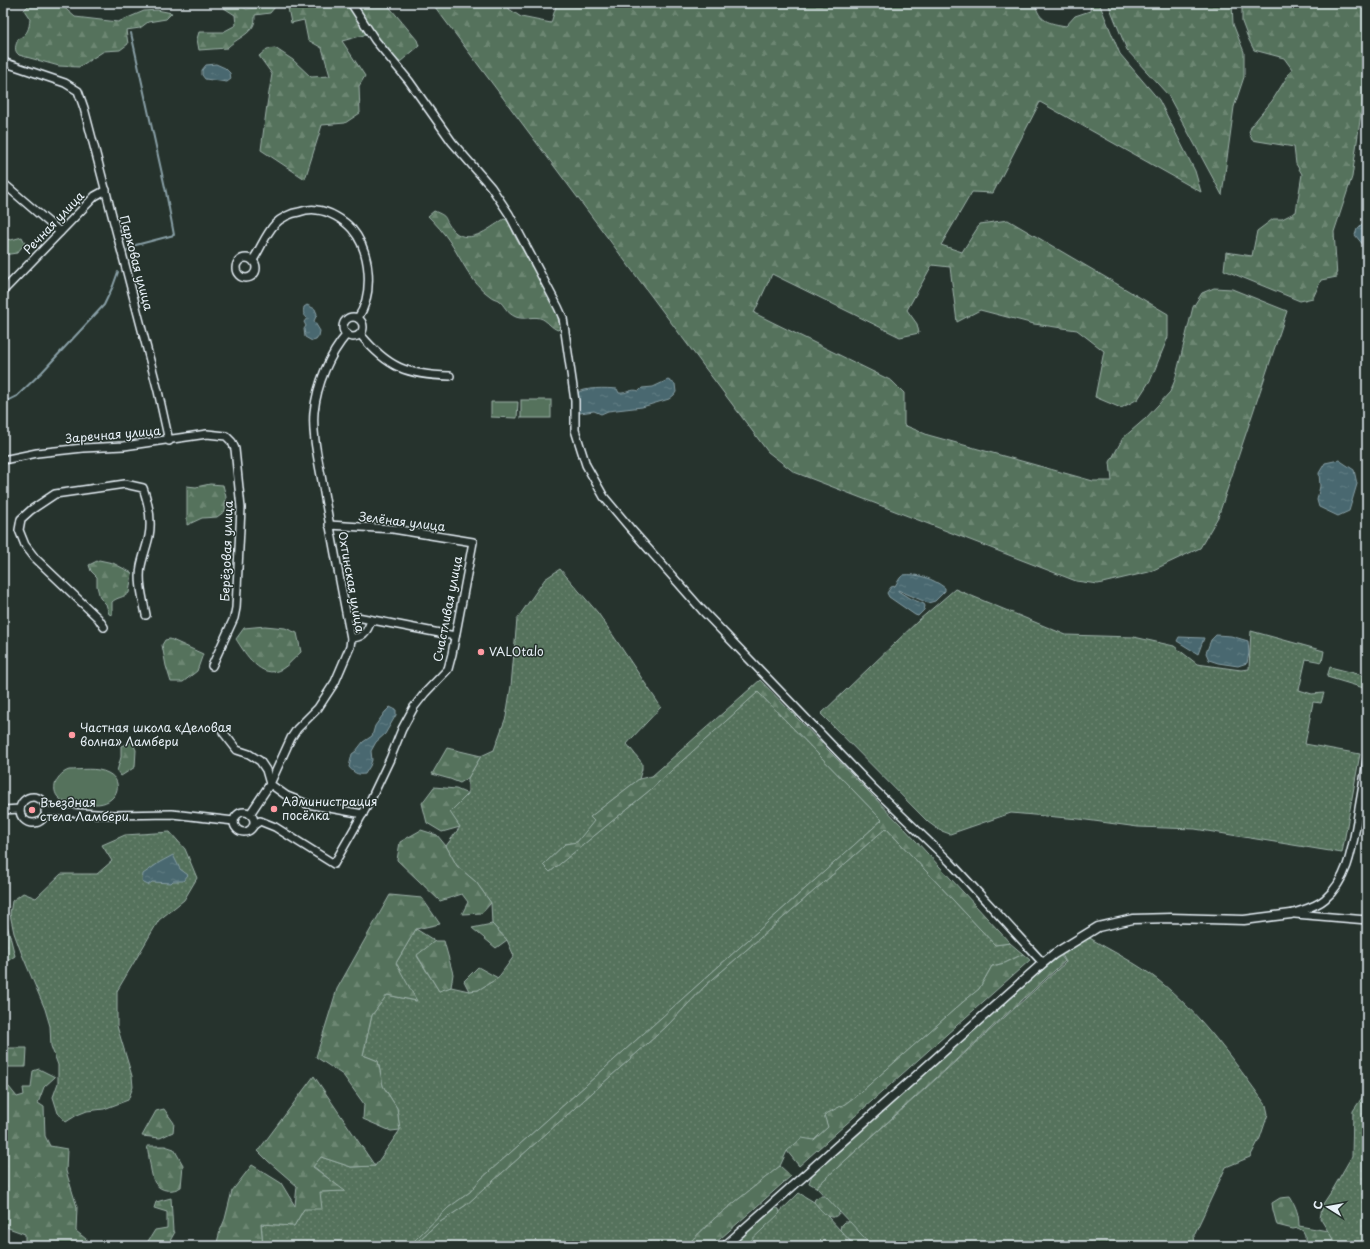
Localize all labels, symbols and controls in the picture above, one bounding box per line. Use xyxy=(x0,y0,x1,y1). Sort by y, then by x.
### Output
street label: Речная улица xyxy=(19,187,88,258)
street label: Парковая улица xyxy=(116,213,158,313)
street label: Заречная улица xyxy=(64,421,162,447)
street label: Берёзовая улица xyxy=(215,500,237,602)
street label: Зелёная улица xyxy=(358,507,447,535)
street label: Охтинская улица xyxy=(334,530,370,634)
street label: Счастливая улица xyxy=(428,554,466,663)
place label: VALOtalo xyxy=(489,642,544,660)
marker: VALOtalo xyxy=(476,647,486,657)
place label: Частная школа «Деловая волна» Ламбери xyxy=(80,718,232,750)
marker: Частная школа «Деловая волна» Ламбери xyxy=(67,730,77,740)
place label: Администрация посёлка xyxy=(282,792,377,824)
place label: Въездная стела Ламбери xyxy=(40,793,129,825)
marker: Администрация посёлка xyxy=(269,804,279,814)
marker: Въездная стела Ламбери xyxy=(27,805,37,815)
north arrow xyxy=(1308,1187,1348,1227)
text: С xyxy=(1309,1199,1327,1211)

